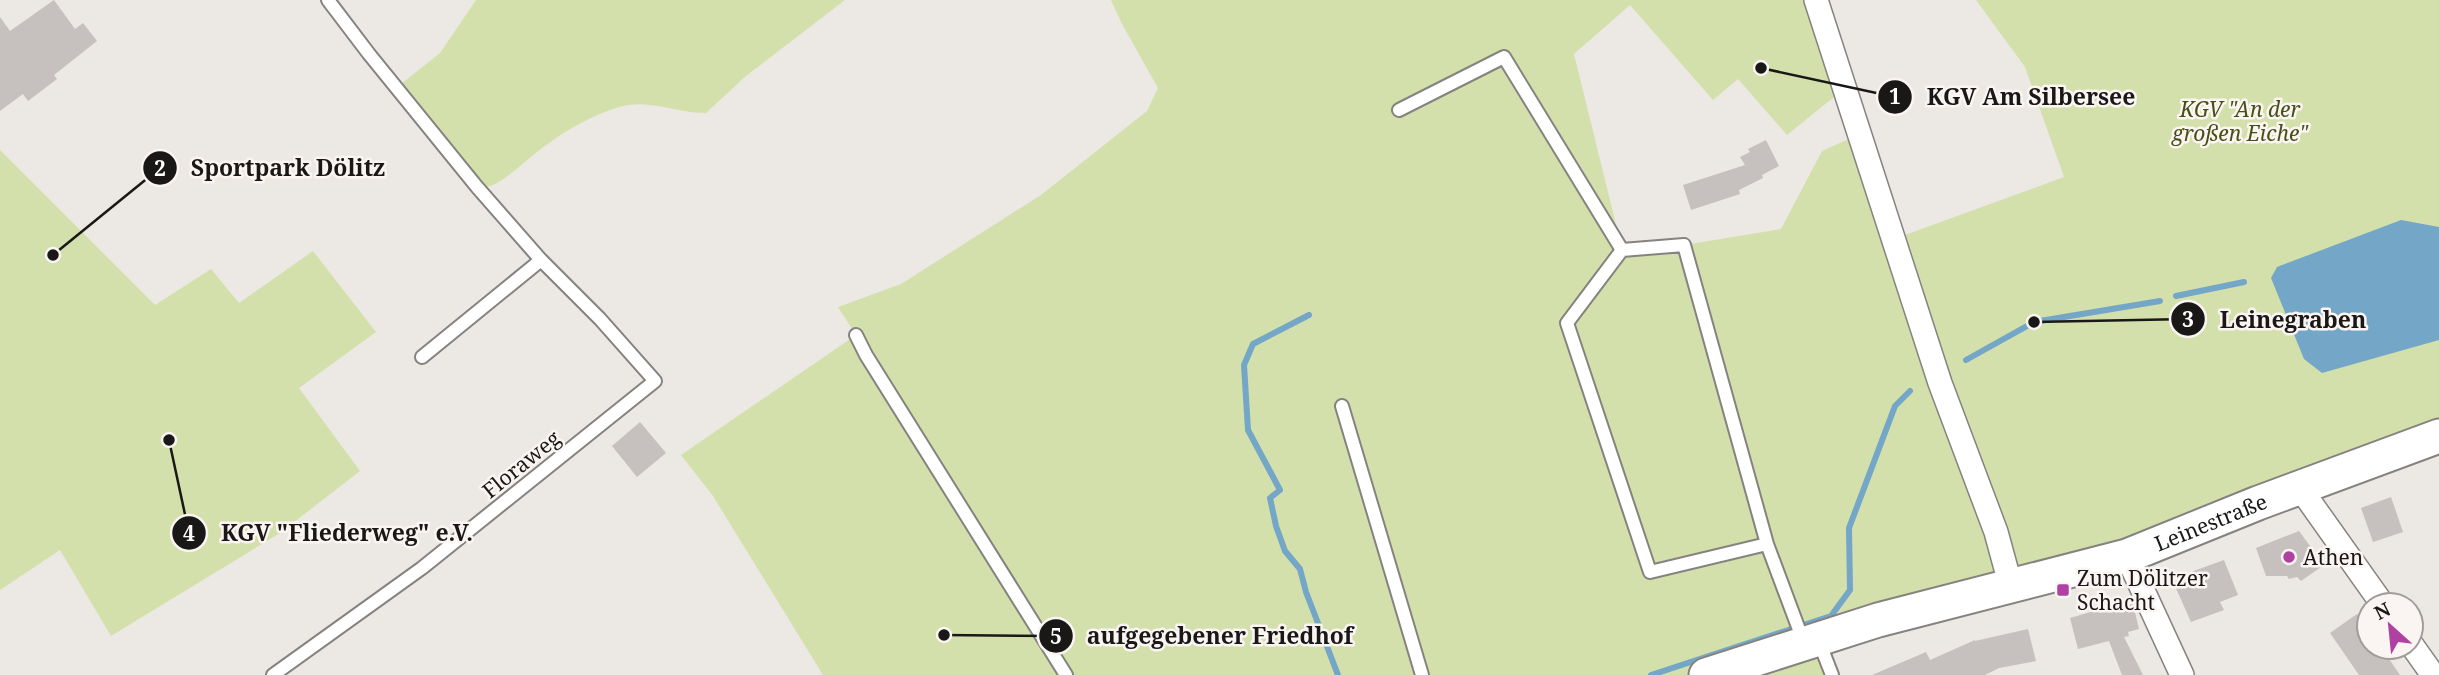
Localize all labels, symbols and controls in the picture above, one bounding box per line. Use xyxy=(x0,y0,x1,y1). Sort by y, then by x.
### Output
callout: KGV Am Silbersee xyxy=(1878,75,2149,119)
text: KGV Am Silbersee xyxy=(1927,80,2135,112)
text: 1 xyxy=(1889,82,1901,110)
park label: KGV "An der großen Eiche" xyxy=(2171,95,2309,147)
callout: Sportpark Dölitz xyxy=(142,146,400,190)
text: Sportpark Dölitz xyxy=(191,151,385,183)
text: 2 xyxy=(154,154,166,182)
callout: Leinegraben xyxy=(2171,297,2380,341)
text: Leinegraben xyxy=(2220,303,2366,335)
text: 3 xyxy=(2182,305,2194,333)
street label: Floraweg xyxy=(476,423,566,504)
street label: Leinestraße xyxy=(2150,487,2271,557)
callout: KGV "Fliederweg" e.V. xyxy=(172,511,487,555)
text: KGV "Fliederweg" e.V. xyxy=(221,516,473,548)
text: 4 xyxy=(183,519,195,547)
place label: Athen xyxy=(2303,543,2363,571)
marker: Athen xyxy=(2281,549,2297,565)
place label: Zum Dölitzer Schacht xyxy=(2077,564,2208,616)
marker: Zum Dölitzer Schacht xyxy=(2055,582,2071,598)
north arrow xyxy=(2355,591,2425,661)
text: N xyxy=(2370,596,2395,626)
callout: aufgegebener Friedhof xyxy=(1038,614,1368,658)
text: aufgegebener Friedhof xyxy=(1087,619,1355,651)
text: 5 xyxy=(1050,622,1062,650)

